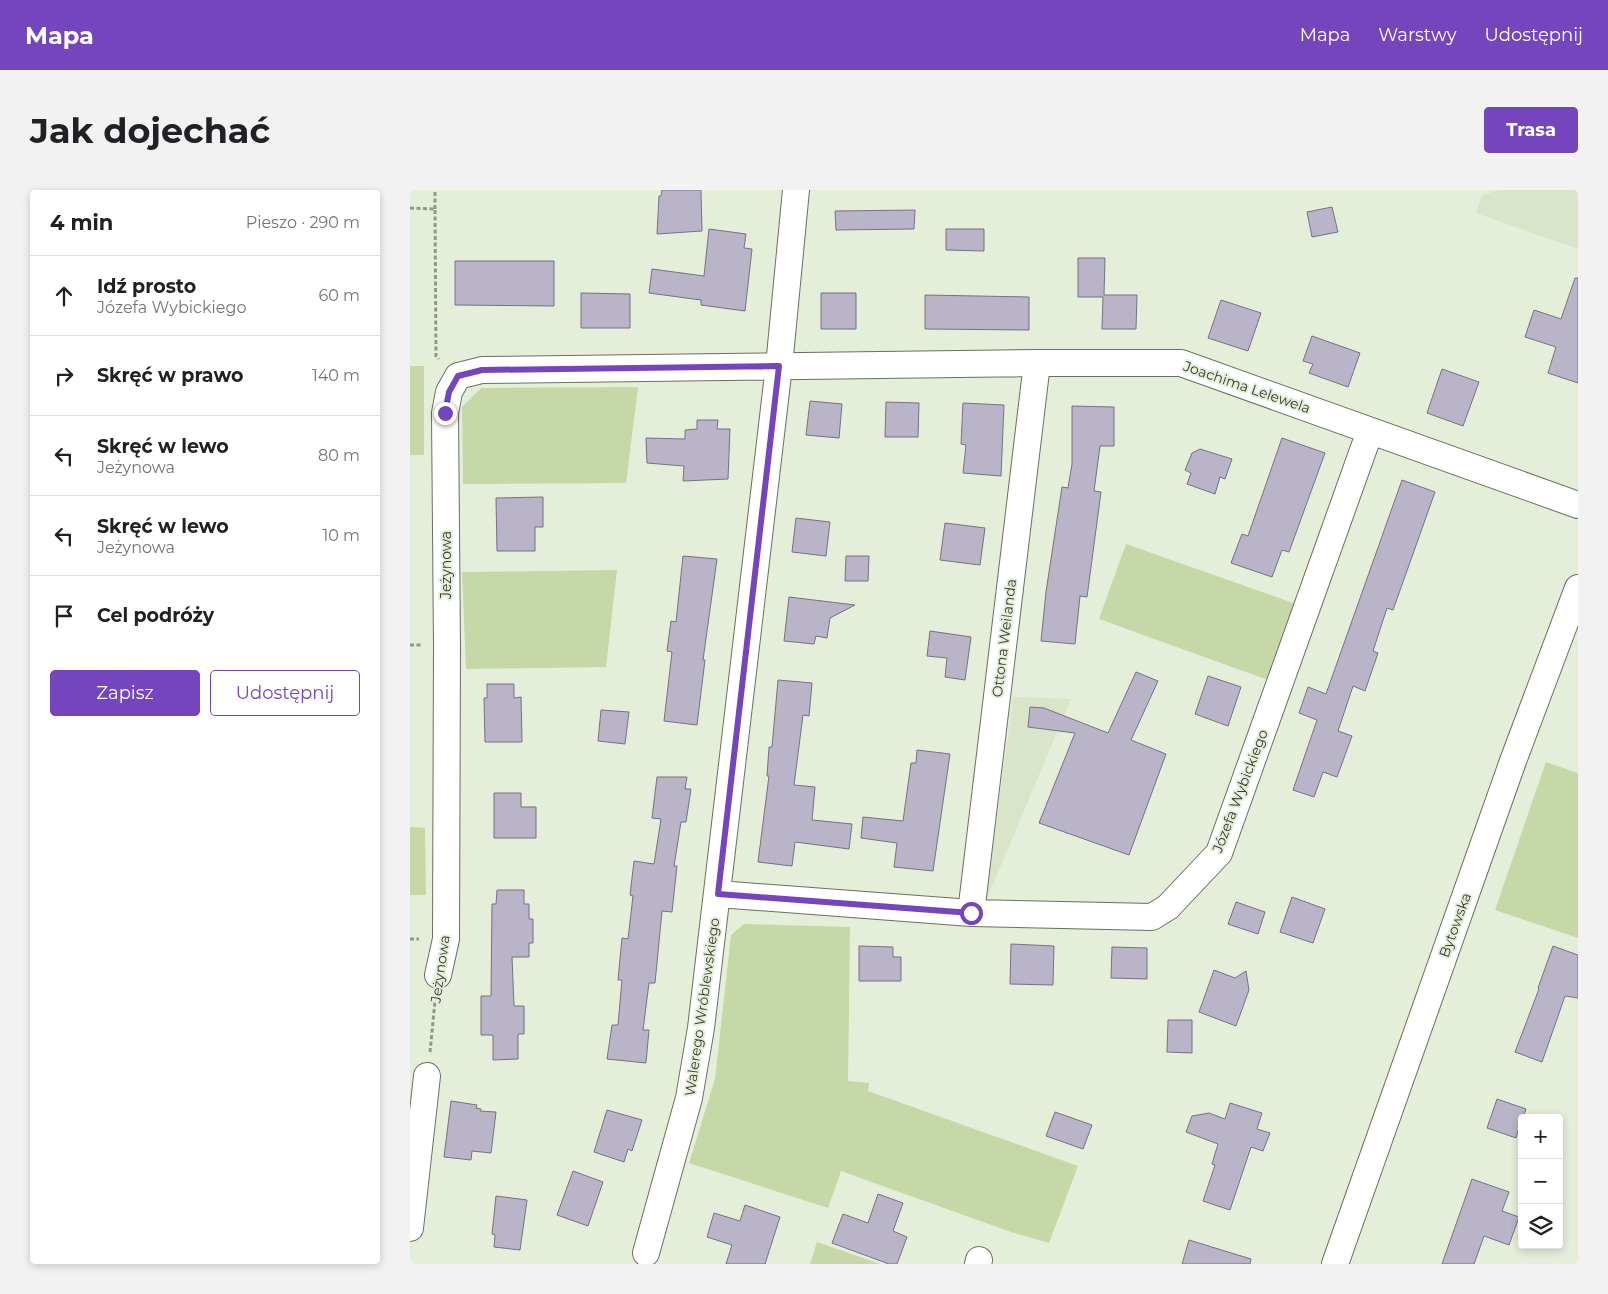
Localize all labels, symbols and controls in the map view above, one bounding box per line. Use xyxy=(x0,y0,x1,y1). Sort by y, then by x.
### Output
text: Mapa xyxy=(25,21,94,50)
text: Mapa xyxy=(1300,24,1350,46)
text: Warstwy xyxy=(1378,24,1456,46)
text: Udostępnij xyxy=(1484,24,1583,46)
button: Trasa xyxy=(1484,107,1578,153)
text: Jak dojechać xyxy=(30,109,270,152)
text: 4 min xyxy=(50,210,113,235)
text: Pieszo · 290 m xyxy=(246,213,360,232)
text: Idź prosto xyxy=(97,275,196,298)
icon: ahead xyxy=(50,282,78,310)
text: 60 m xyxy=(318,286,360,305)
text: Józefa Wybickiego xyxy=(97,298,247,317)
street label: Joachima Lelewela xyxy=(1180,357,1313,417)
icon: right xyxy=(50,362,78,390)
text: Skręć w prawo xyxy=(97,364,243,387)
text: 140 m xyxy=(312,366,360,385)
route end xyxy=(434,402,457,425)
text: Skręć w lewo xyxy=(97,435,229,458)
icon: left xyxy=(50,442,78,470)
text: 80 m xyxy=(318,446,360,465)
text: Jeżynowa xyxy=(97,458,175,477)
text: Skręć w lewo xyxy=(97,515,229,538)
icon: left xyxy=(50,522,78,550)
text: 10 m xyxy=(322,526,360,545)
street label: Jeżynowa xyxy=(437,531,455,600)
text: Jeżynowa xyxy=(97,538,175,557)
street label: Ottona Weilanda xyxy=(988,578,1020,698)
icon: arrive xyxy=(50,602,78,630)
text: Cel podróży xyxy=(97,604,214,627)
button: Zapisz xyxy=(50,670,200,716)
button: Udostępnij xyxy=(210,670,360,716)
street label: Józefa Wybickiego xyxy=(1208,727,1272,856)
street label: Bytowska xyxy=(1435,890,1475,960)
route start xyxy=(960,902,983,925)
street label: Walerego Wróblewskiego xyxy=(681,916,723,1097)
street label: Jeżynowa xyxy=(426,934,454,1005)
map controls xyxy=(1518,1114,1563,1249)
button: + xyxy=(1518,1114,1563,1159)
button: − xyxy=(1518,1159,1563,1204)
button: layers xyxy=(1518,1204,1563,1249)

